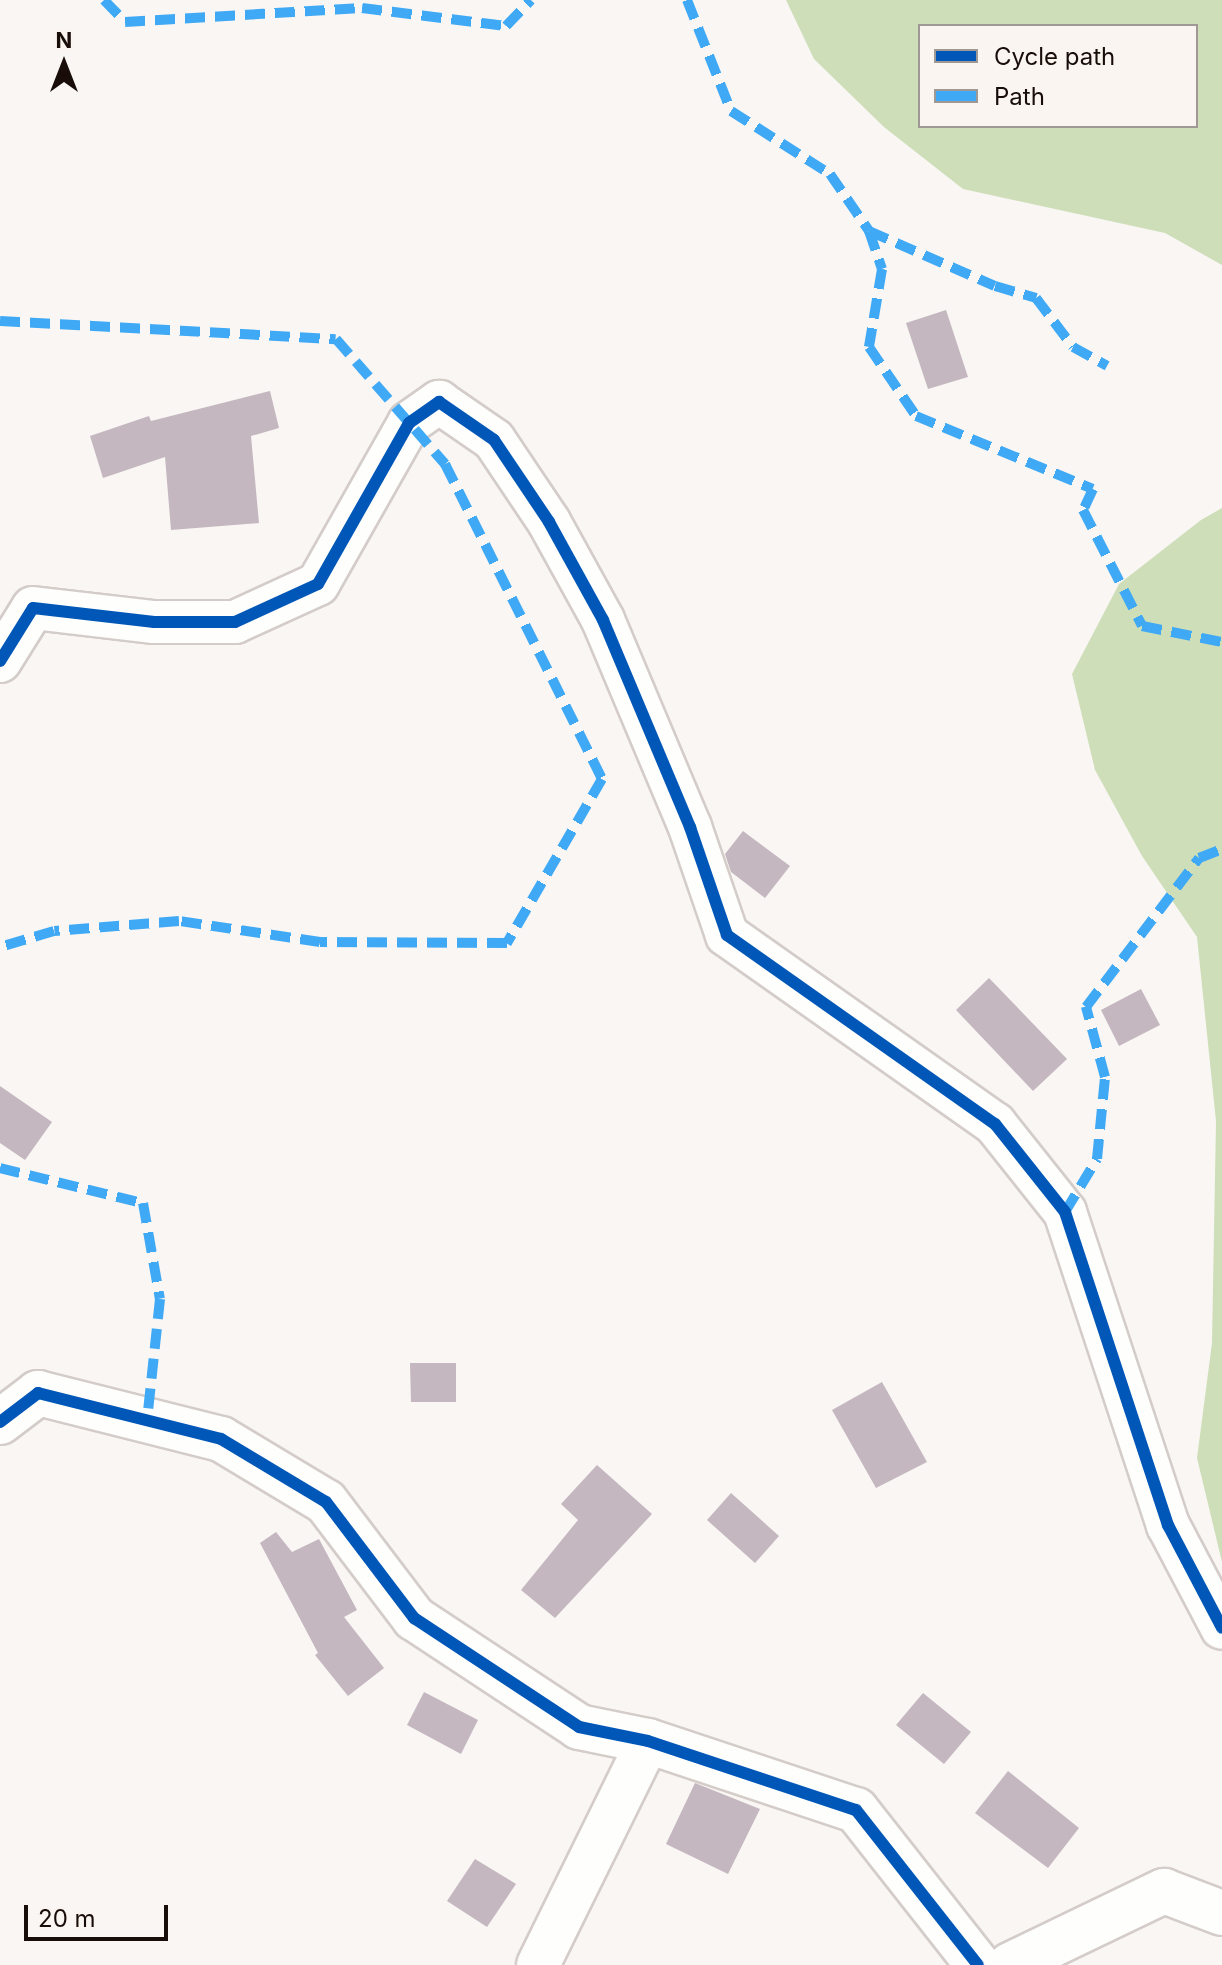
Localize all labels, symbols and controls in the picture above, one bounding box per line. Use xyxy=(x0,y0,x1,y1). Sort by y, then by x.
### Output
north arrow xyxy=(24,24,104,104)
legend xyxy=(918,24,1198,128)
text: N xyxy=(56,27,72,53)
text: Cycle path xyxy=(994,42,1115,71)
text: Path xyxy=(994,82,1045,111)
scale bar xyxy=(28,1889,172,1939)
text: 20 m xyxy=(38,1904,96,1933)

